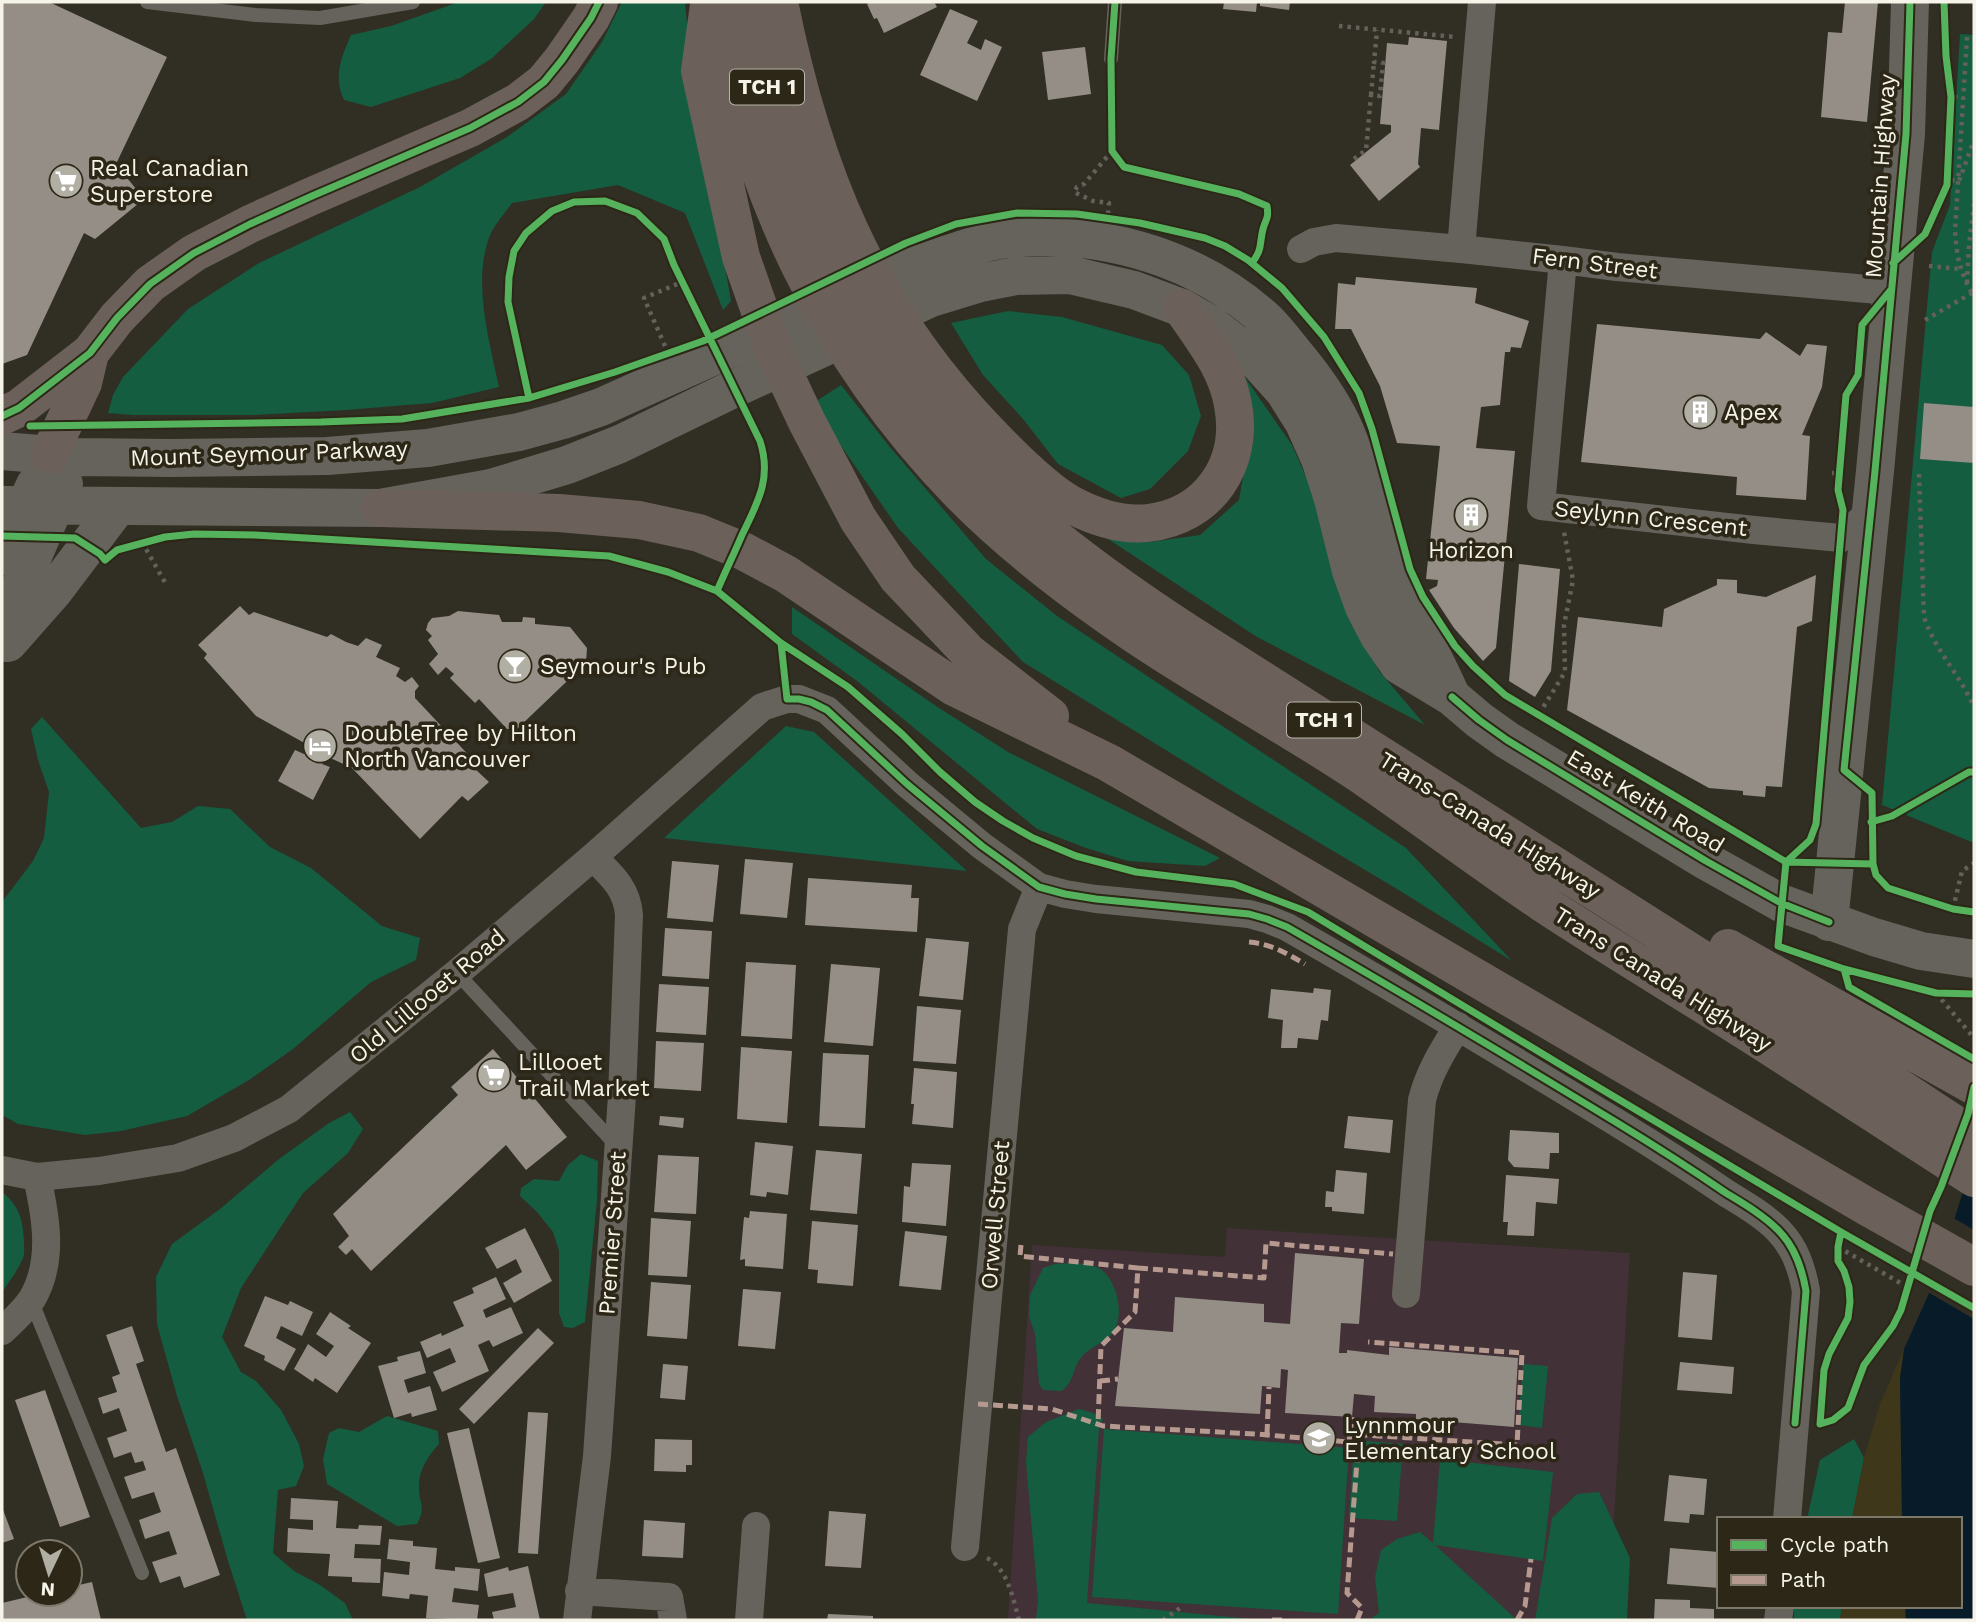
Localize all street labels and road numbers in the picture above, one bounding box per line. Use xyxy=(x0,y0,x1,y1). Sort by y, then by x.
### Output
road number: TCH 1 xyxy=(730,70,804,104)
street label: Mountain Highway xyxy=(1860,73,1901,279)
street label: Fern Street xyxy=(1530,242,1660,285)
street label: Mount Seymour Parkway xyxy=(130,435,408,472)
street label: Seylynn Crescent xyxy=(1553,495,1749,542)
road number: TCH 1 xyxy=(1287,702,1361,738)
street label: East Keith Road xyxy=(1562,744,1729,859)
street label: Trans-Canada Highway xyxy=(1374,746,1605,905)
street label: Trans Canada Highway xyxy=(1549,901,1777,1058)
street label: Old Lillooet Road xyxy=(344,923,511,1069)
street label: Orwell Street xyxy=(976,1139,1015,1290)
street label: Premier Street xyxy=(593,1150,632,1316)

